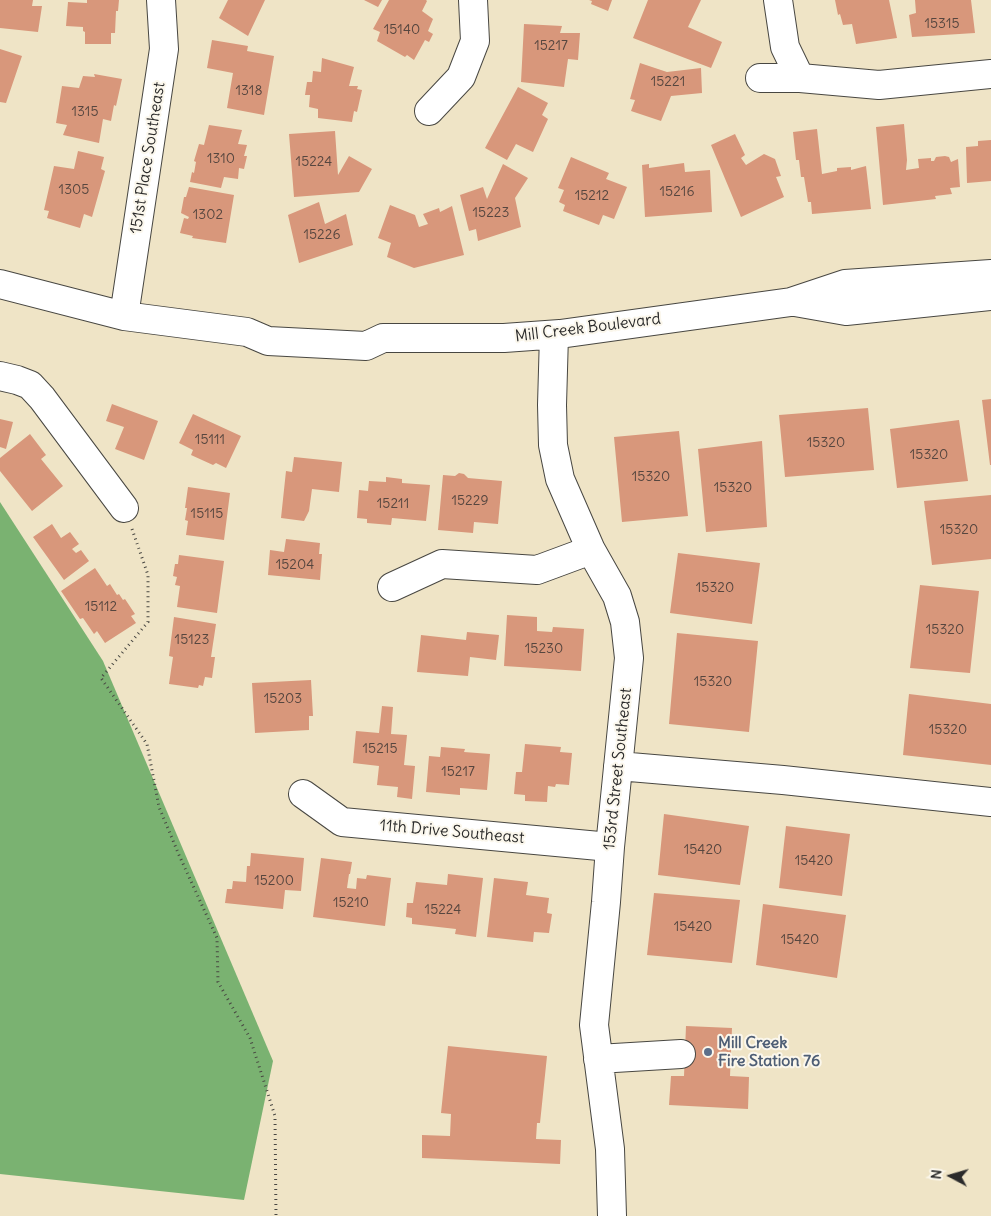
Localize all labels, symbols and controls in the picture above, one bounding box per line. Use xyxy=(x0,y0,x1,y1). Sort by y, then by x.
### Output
house number: 15315 xyxy=(924,16,960,32)
house number: 15140 xyxy=(384,22,420,38)
house number: 15217 xyxy=(534,38,568,54)
house number: 15221 xyxy=(651,74,685,90)
street label: 151st Place Southeast xyxy=(127,81,169,235)
house number: 1318 xyxy=(236,83,262,99)
house number: 1315 xyxy=(72,104,98,120)
house number: 1310 xyxy=(207,151,235,167)
house number: 15224 xyxy=(296,154,332,170)
house number: 1305 xyxy=(59,182,89,198)
house number: 15216 xyxy=(660,184,694,200)
house number: 15212 xyxy=(575,188,609,204)
house number: 15223 xyxy=(473,205,509,221)
house number: 1302 xyxy=(193,207,223,223)
house number: 15226 xyxy=(303,227,341,243)
street label: Mill Creek Boulevard xyxy=(514,310,662,346)
house number: 15111 xyxy=(195,432,225,448)
house number: 15320 xyxy=(807,435,845,451)
house number: 15320 xyxy=(910,447,948,463)
house number: 15320 xyxy=(632,469,670,485)
house number: 15320 xyxy=(714,480,752,496)
house number: 15229 xyxy=(451,493,489,509)
house number: 15211 xyxy=(377,496,409,512)
house number: 15115 xyxy=(191,506,223,522)
house number: 15320 xyxy=(940,522,978,538)
house number: 15204 xyxy=(276,557,314,573)
house number: 15320 xyxy=(696,580,734,596)
house number: 15112 xyxy=(85,599,117,615)
house number: 15320 xyxy=(926,622,964,638)
house number: 15123 xyxy=(175,632,209,648)
house number: 15230 xyxy=(525,641,563,657)
house number: 15320 xyxy=(694,674,732,690)
street label: 153rd Street Southeast xyxy=(600,687,636,851)
house number: 15203 xyxy=(264,691,302,707)
house number: 15320 xyxy=(929,722,967,738)
house number: 15215 xyxy=(363,741,397,757)
house number: 15217 xyxy=(441,764,475,780)
street label: 11th Drive Southeast xyxy=(379,816,525,848)
house number: 15420 xyxy=(684,842,722,858)
house number: 15420 xyxy=(795,853,833,869)
house number: 15200 xyxy=(254,873,294,889)
house number: 15210 xyxy=(333,895,369,911)
house number: 15224 xyxy=(425,902,461,918)
house number: 15420 xyxy=(674,919,712,935)
house number: 15420 xyxy=(781,932,819,948)
place label: Mill Creek Fire Station 76 xyxy=(718,1033,820,1071)
marker: Mill Creek Fire Station 76 xyxy=(702,1046,714,1058)
north arrow xyxy=(926,1151,976,1201)
text: N xyxy=(927,1169,946,1180)

